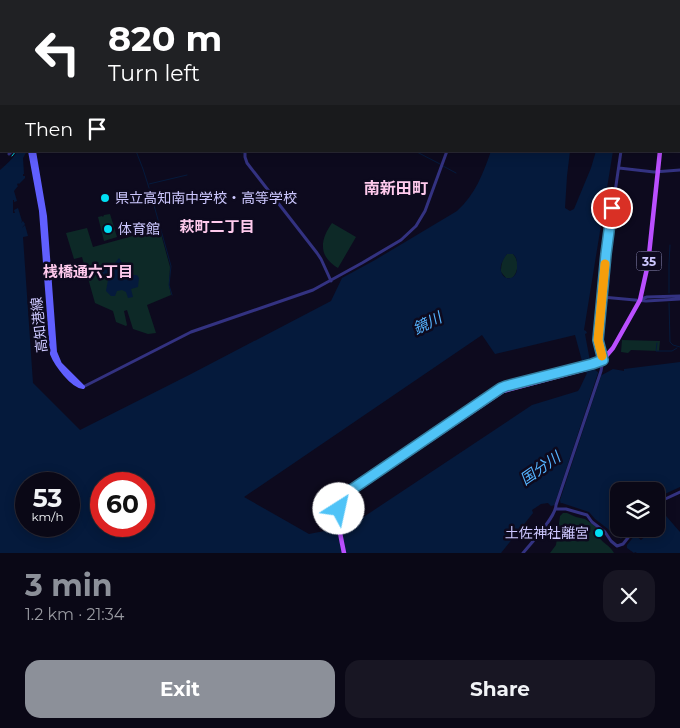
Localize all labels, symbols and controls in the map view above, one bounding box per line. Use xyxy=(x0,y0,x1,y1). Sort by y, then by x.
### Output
text: 820 m xyxy=(108,17,222,60)
icon: left xyxy=(25,20,90,85)
text: Turn left xyxy=(108,60,200,87)
icon: arrive xyxy=(83,115,111,143)
text: Then xyxy=(25,118,73,141)
district label: 南新田町 xyxy=(364,179,428,198)
pin xyxy=(591,187,633,229)
place label: 県立高知南中学校・高等学校 xyxy=(115,189,297,207)
marker: 県立高知南中学校・高等学校 xyxy=(99,192,111,204)
icon: arrive xyxy=(598,194,626,222)
district label: 萩町二丁目 xyxy=(179,217,255,236)
place label: 体育館 xyxy=(118,220,160,238)
marker: 体育館 xyxy=(102,223,114,235)
road number: 35 xyxy=(636,252,662,270)
district label: 桟橋通六丁目 xyxy=(43,262,133,281)
street label: 高知港線 xyxy=(27,296,51,354)
water label: 鏡川 xyxy=(409,307,446,338)
water label: 国分川 xyxy=(516,446,566,489)
speed limit sign: 60 xyxy=(90,472,155,537)
position arrow xyxy=(312,482,364,534)
map controls xyxy=(610,482,665,537)
button: layers xyxy=(610,482,665,537)
text: 53 xyxy=(33,483,62,513)
text: km/h xyxy=(31,509,64,524)
place label: 土佐神社離宮 xyxy=(505,524,589,542)
marker: 土佐神社離宮 xyxy=(593,527,605,539)
text: 3 min xyxy=(25,567,112,604)
button: close xyxy=(603,570,655,622)
text: 1.2 km · 21:34 xyxy=(25,605,124,624)
button: Exit xyxy=(25,660,335,718)
button: Share xyxy=(345,660,655,718)

